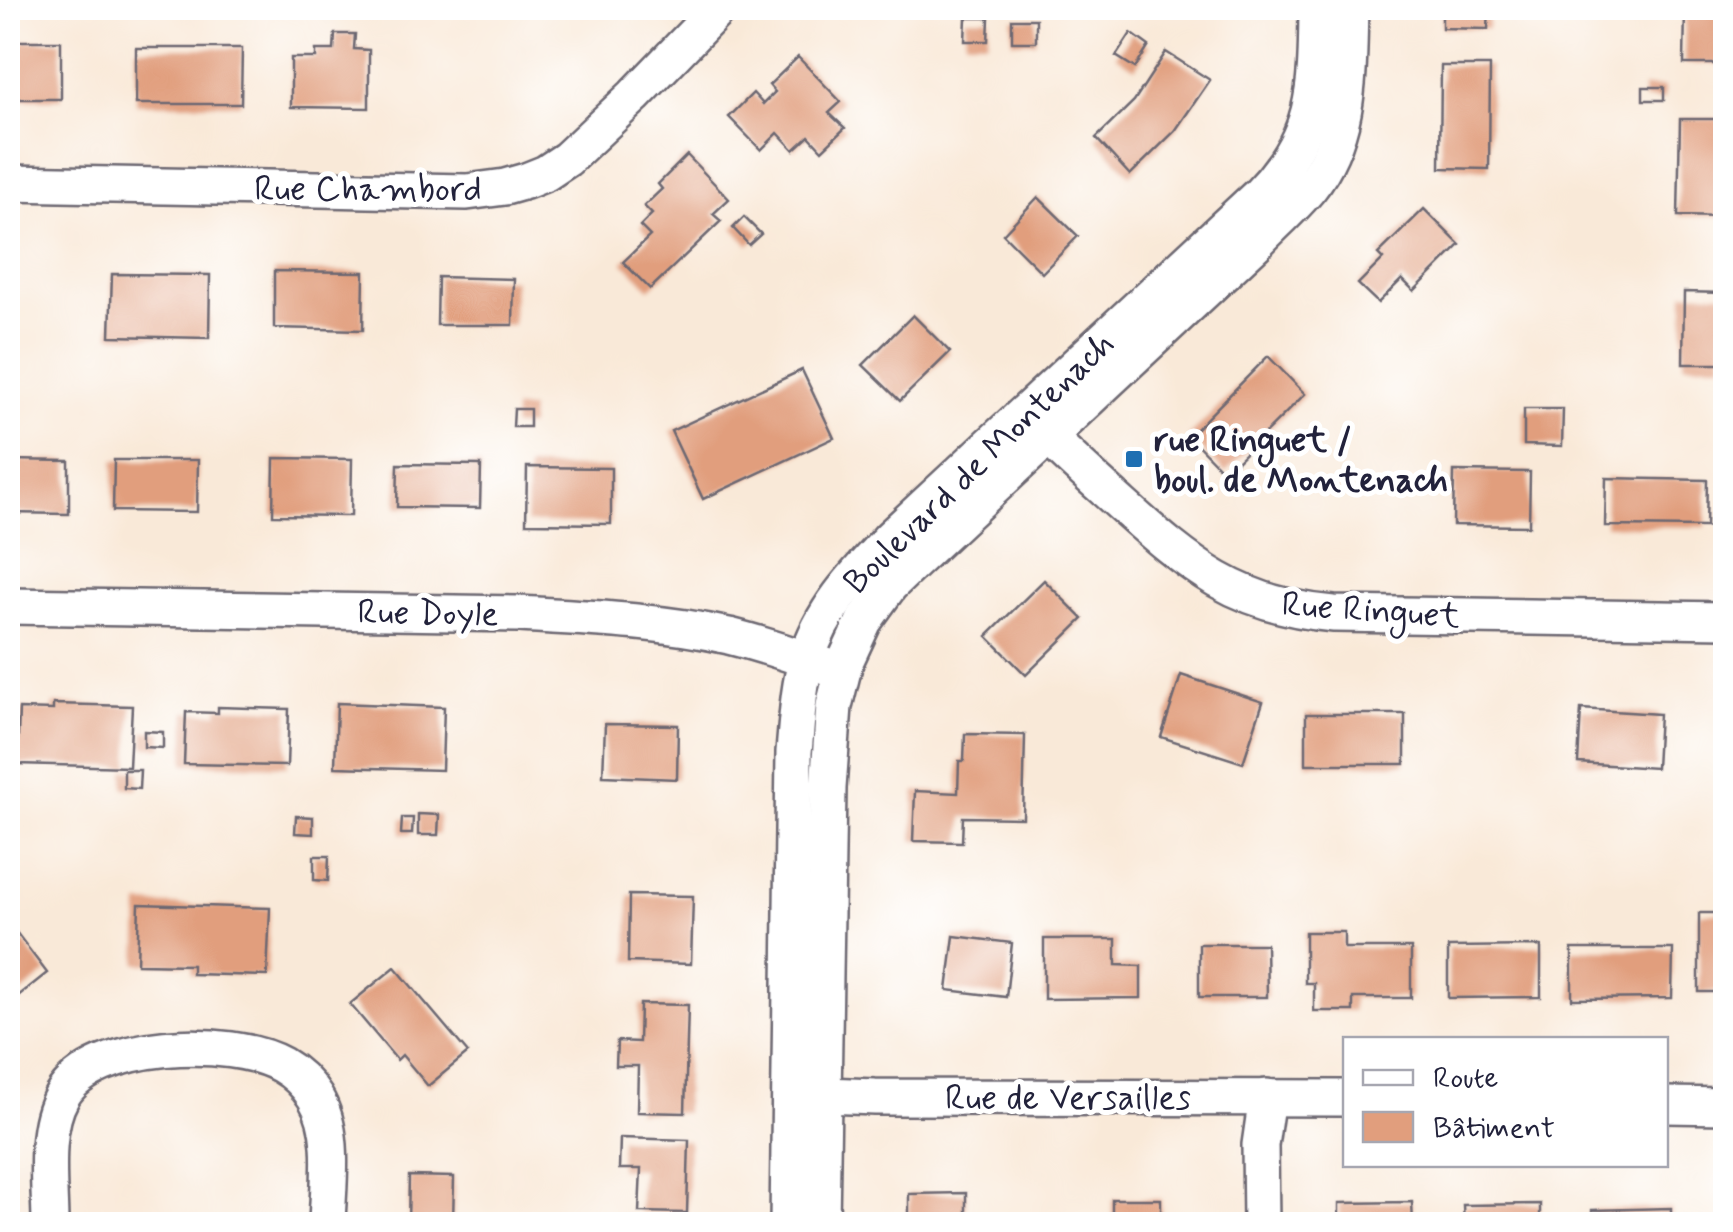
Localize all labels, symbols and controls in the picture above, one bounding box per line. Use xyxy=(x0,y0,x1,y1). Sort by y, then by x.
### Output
street label: Rue Chambord xyxy=(254,167,482,213)
street label: Boulevard de Montenach xyxy=(834,322,1125,605)
place label: rue Ringuet / boul. de Montenach xyxy=(1154,418,1448,504)
marker: rue Ringuet / boul. de Montenach xyxy=(1123,448,1145,470)
street label: Rue Ringuet xyxy=(1280,582,1462,643)
street label: Rue Doyle xyxy=(357,590,499,638)
legend xyxy=(1343,1037,1668,1167)
text: Route xyxy=(1433,1059,1498,1098)
street label: Rue de Versailles xyxy=(945,1076,1191,1122)
text: Bâtiment xyxy=(1433,1109,1555,1148)

